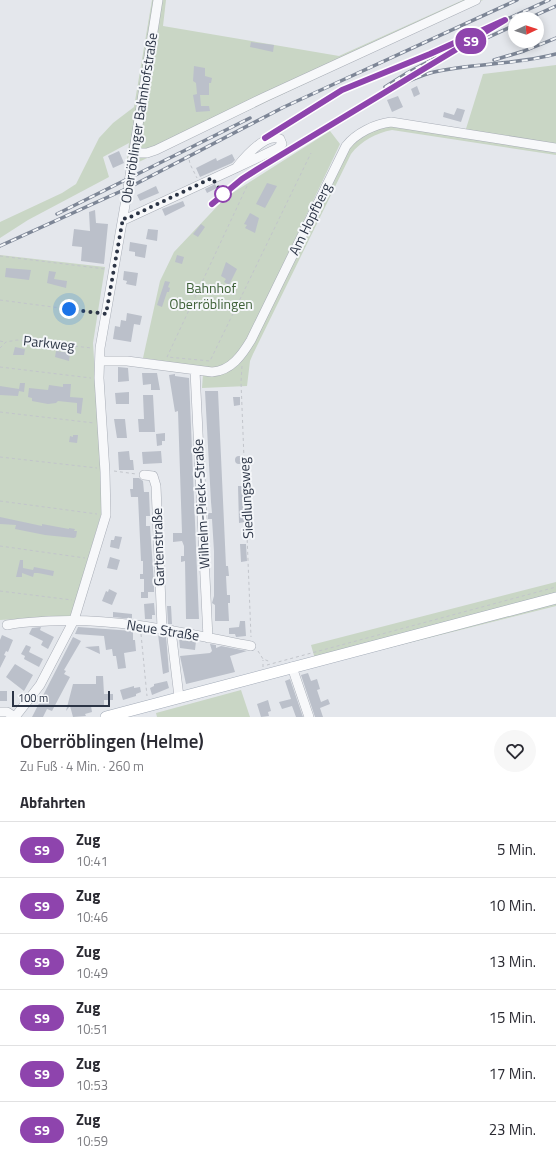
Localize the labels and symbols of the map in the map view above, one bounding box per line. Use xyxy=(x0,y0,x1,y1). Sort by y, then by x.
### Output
north arrow xyxy=(508,12,544,48)
line badge: S9 xyxy=(453,28,489,54)
street label: Oberröblinger Bahnhofstraße xyxy=(115,31,162,205)
street label: Am Hopfberg xyxy=(283,179,336,259)
unlabelled marker xyxy=(214,185,232,203)
park label: Bahnhof Oberröblingen xyxy=(169,277,253,314)
your location xyxy=(59,299,79,319)
street label: Parkweg xyxy=(22,329,76,356)
street label: Wilhelm-Pieck-Straße xyxy=(187,438,214,570)
street label: Siedlungsweg xyxy=(233,457,258,539)
street label: Gartenstraße xyxy=(146,507,169,587)
street label: Neue Straße xyxy=(125,613,201,646)
scale bar xyxy=(12,689,110,708)

